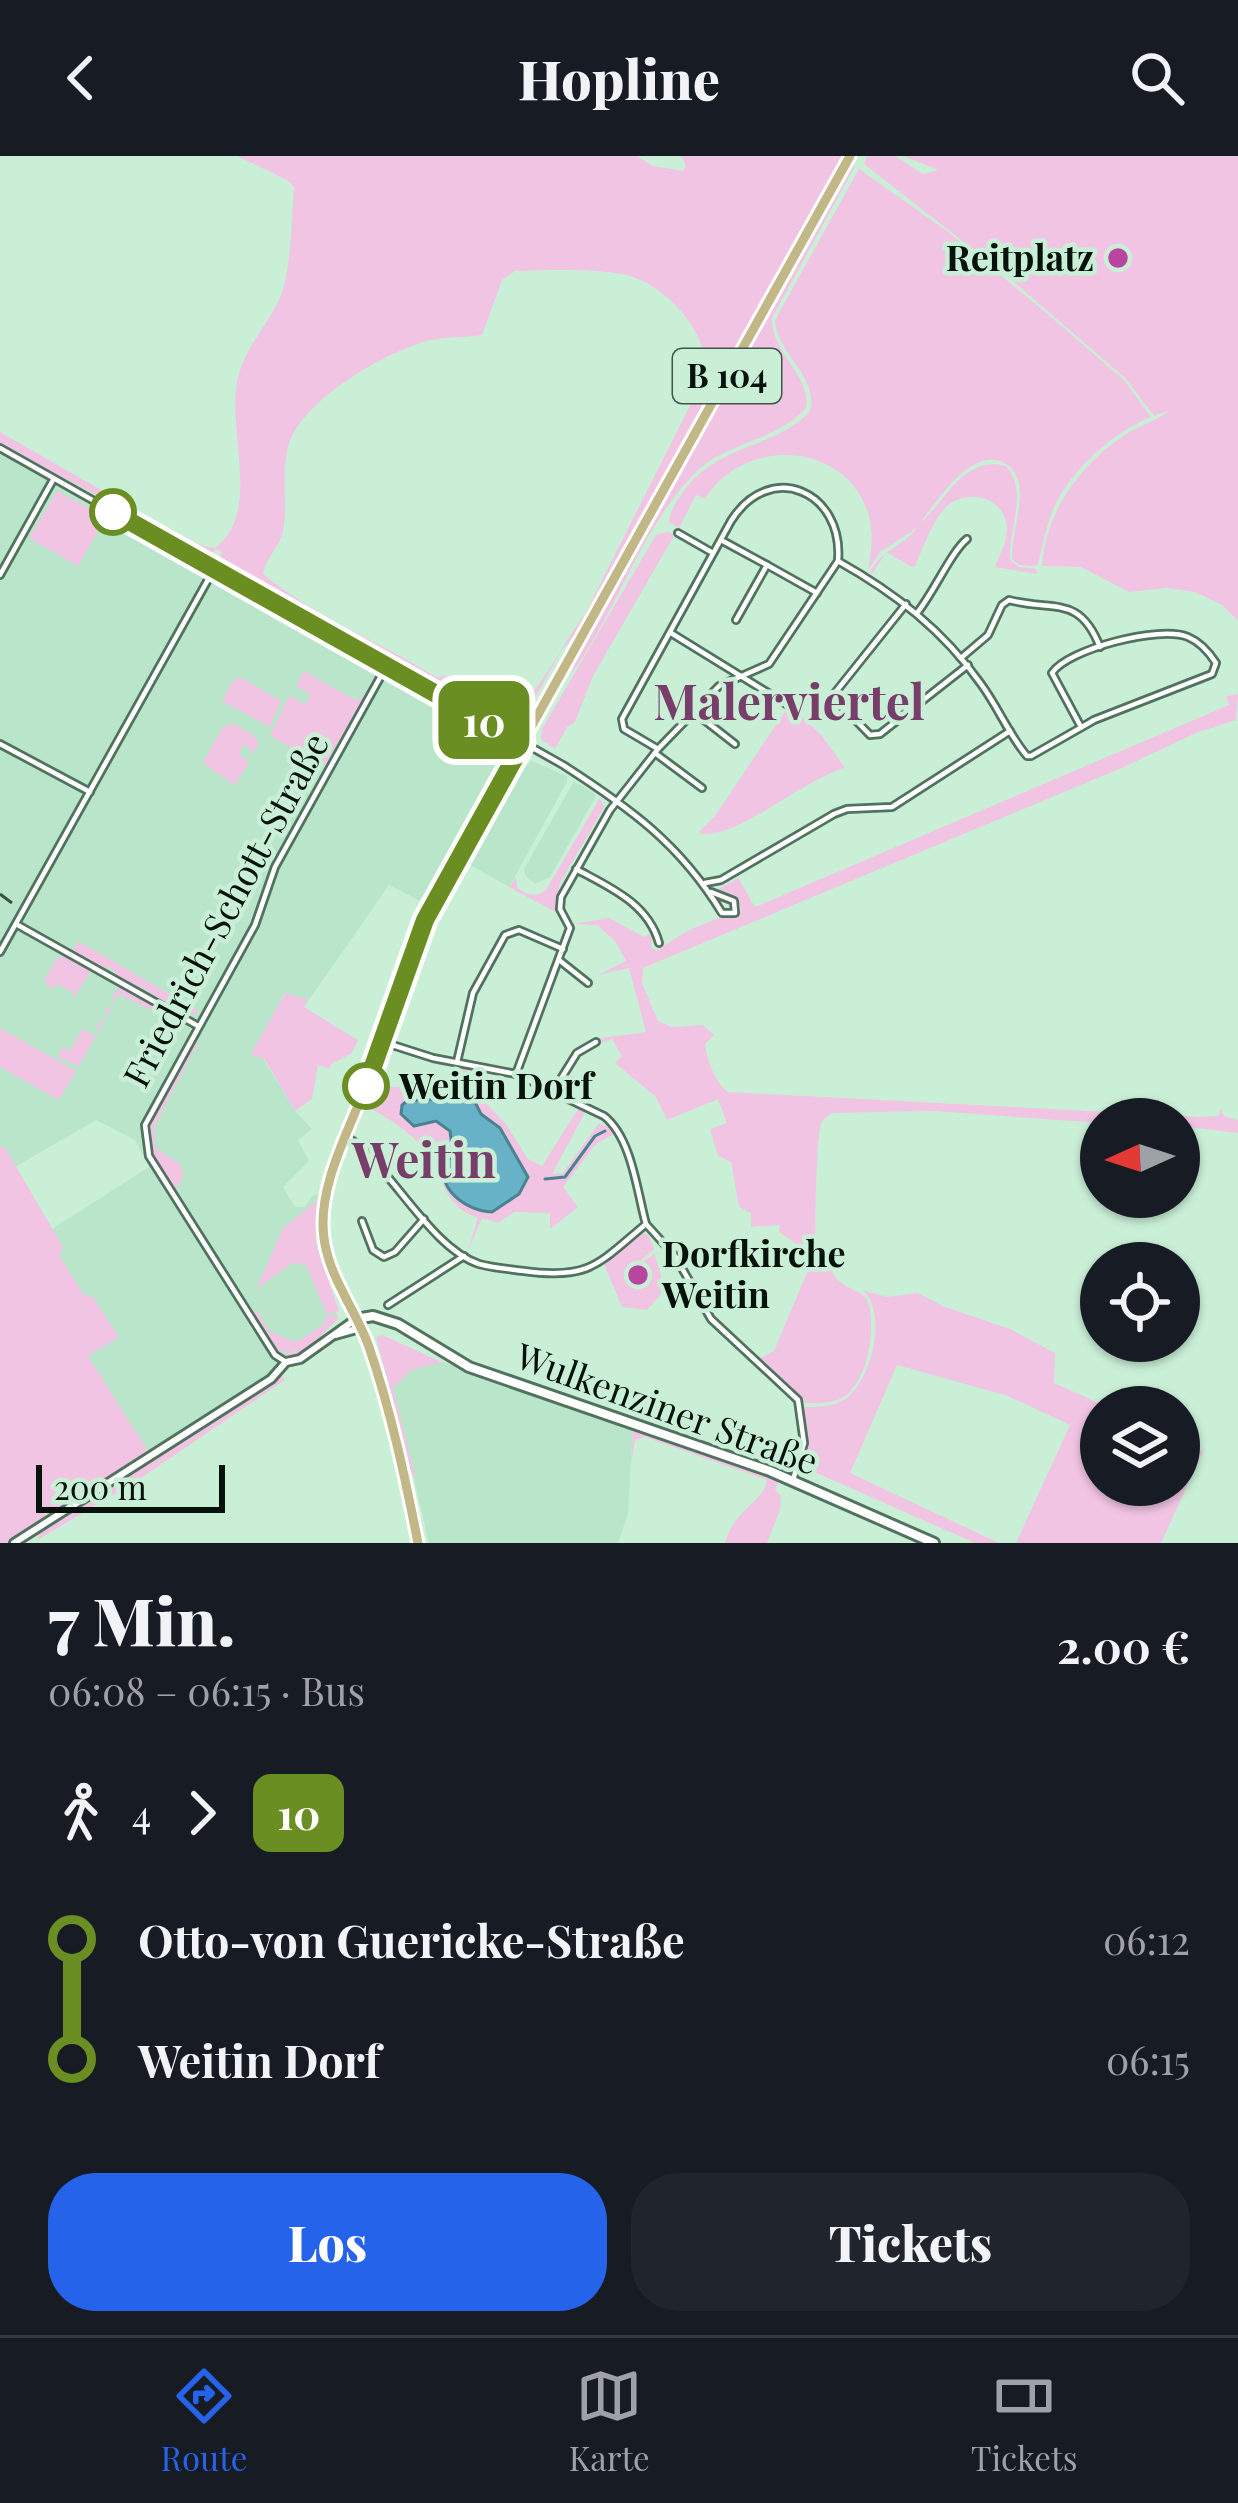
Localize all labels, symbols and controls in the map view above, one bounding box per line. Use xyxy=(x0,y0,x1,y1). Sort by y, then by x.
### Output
text: Hopline xyxy=(518,42,720,114)
icon: back xyxy=(48,45,114,111)
icon: search xyxy=(1124,45,1190,111)
place label: Reitplatz xyxy=(946,232,1094,280)
marker: Reitplatz xyxy=(1105,245,1131,271)
road number: B 104 xyxy=(673,349,781,403)
unlabelled marker xyxy=(91,490,135,534)
district label: Malerviertel xyxy=(653,668,925,732)
line badge: 10 xyxy=(430,681,538,759)
text: 10 xyxy=(462,692,506,748)
street label: Friedrich-Schott-Straße xyxy=(111,724,338,1094)
place label: Weitin Dorf xyxy=(398,1060,596,1108)
marker: Weitin Dorf xyxy=(344,1064,388,1108)
north arrow xyxy=(1080,1098,1200,1218)
map controls xyxy=(1080,1098,1200,1506)
district label: Weitin xyxy=(351,1126,496,1190)
place label: Dorfkirche Weitin xyxy=(661,1228,846,1317)
button: locate xyxy=(1080,1242,1200,1362)
marker: Dorfkirche Weitin xyxy=(625,1262,651,1288)
street label: Wulkenziner Straße xyxy=(509,1330,825,1484)
button: layers xyxy=(1080,1386,1200,1506)
scale bar xyxy=(36,1459,225,1512)
text: 200 m xyxy=(54,1464,147,1508)
text: 7 Min. xyxy=(48,1575,235,1663)
text: 2.00 € xyxy=(1057,1615,1190,1675)
text: 06:08 – 06:15 · Bus xyxy=(48,1664,365,1716)
icon: walk xyxy=(48,1780,114,1846)
icon: forward xyxy=(169,1780,235,1846)
text: 10 xyxy=(277,1785,320,1841)
text: 4 xyxy=(132,1787,151,1839)
text: Otto-von Guericke-Straße xyxy=(138,1909,685,1969)
text: 06:12 xyxy=(1103,1913,1190,1965)
text: Weitin Dorf xyxy=(138,2029,380,2089)
text: 06:15 xyxy=(1106,2033,1190,2085)
button: Los xyxy=(48,2173,607,2311)
button: Tickets xyxy=(631,2173,1190,2311)
tab: Route xyxy=(161,2363,248,2479)
tab: Karte xyxy=(569,2363,650,2479)
tab: Tickets xyxy=(971,2363,1077,2479)

